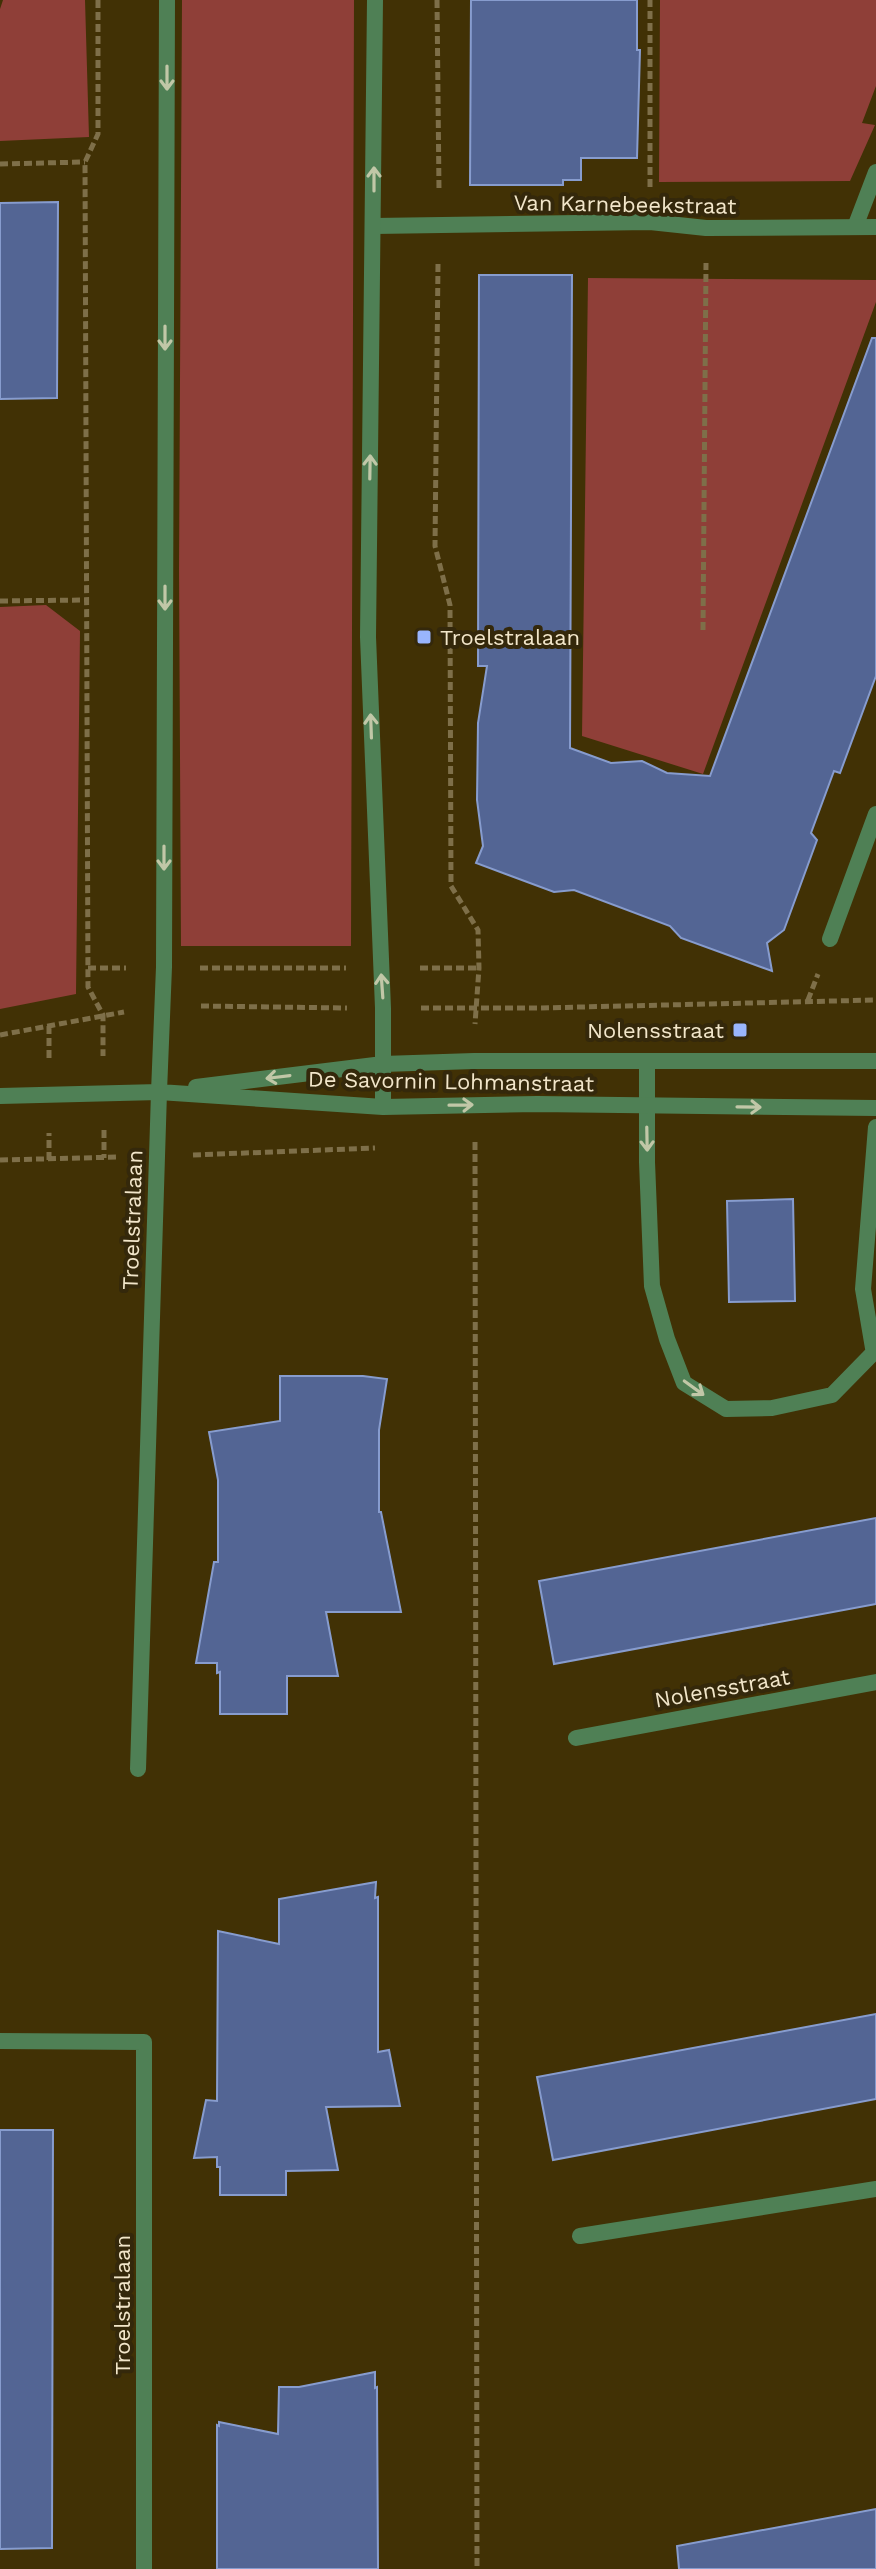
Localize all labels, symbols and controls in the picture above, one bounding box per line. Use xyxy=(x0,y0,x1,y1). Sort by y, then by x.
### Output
one-way arrow xyxy=(159,64,175,91)
one-way arrow xyxy=(366,166,382,193)
street label: Van Karnebeekstraat xyxy=(513,190,737,219)
one-way arrow xyxy=(157,324,173,351)
one-way arrow xyxy=(363,454,378,481)
one-way arrow xyxy=(157,584,173,611)
place label: Troelstralaan xyxy=(440,625,580,650)
marker: Troelstralaan xyxy=(415,628,433,646)
one-way arrow xyxy=(364,713,379,740)
one-way arrow xyxy=(156,844,172,871)
one-way arrow xyxy=(374,973,389,1000)
place label: Nolensstraat xyxy=(587,1018,724,1043)
marker: Nolensstraat xyxy=(731,1021,749,1039)
street label: De Savornin Lohmanstraat xyxy=(308,1067,594,1096)
one-way arrow xyxy=(265,1070,292,1085)
one-way arrow xyxy=(447,1097,474,1113)
one-way arrow xyxy=(735,1099,762,1115)
one-way arrow xyxy=(639,1125,654,1152)
street label: Troelstralaan xyxy=(118,1150,147,1291)
one-way arrow xyxy=(683,1380,705,1396)
street label: Nolensstraat xyxy=(652,1664,792,1713)
street label: Troelstralaan xyxy=(110,2235,135,2375)

